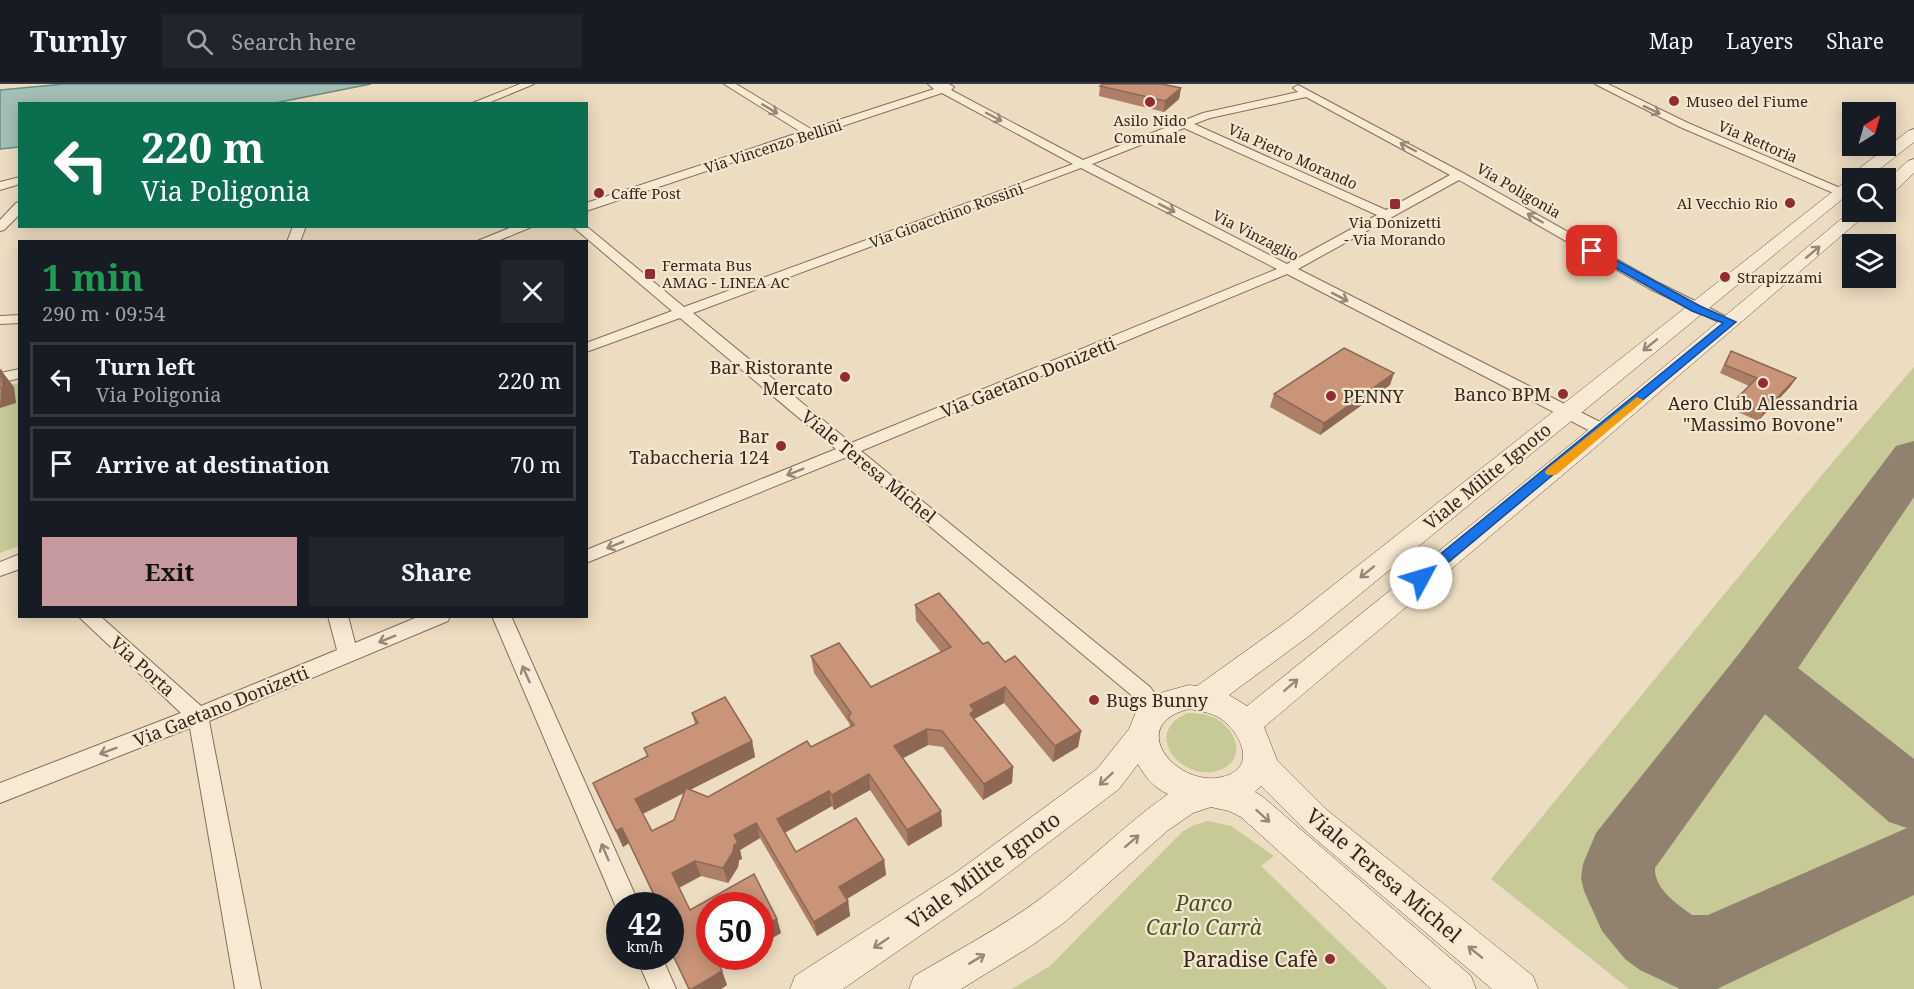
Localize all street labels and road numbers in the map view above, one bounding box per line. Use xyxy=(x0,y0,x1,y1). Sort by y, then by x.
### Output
street label: Via Vincenzo Bellini xyxy=(702,114,845,178)
street label: Via Rettoria xyxy=(1715,115,1801,167)
street label: Via Pietro Morando xyxy=(1225,118,1361,194)
street label: Via Poligonia xyxy=(1473,158,1565,222)
street label: Via Gioacchino Rossini xyxy=(866,178,1026,252)
street label: Via Vinzaglio xyxy=(1210,205,1302,265)
street label: Via Gaetano Donizetti xyxy=(937,331,1119,423)
street label: Viale Teresa Michel xyxy=(797,404,942,528)
street label: Viale Milite Ignoto xyxy=(1418,417,1556,535)
street label: Via Porta xyxy=(106,631,180,701)
street label: Via Gaetano Donizetti xyxy=(130,660,312,752)
street label: Viale Teresa Michel xyxy=(1300,802,1468,949)
street label: Viale Milite Ignoto xyxy=(900,805,1066,935)

